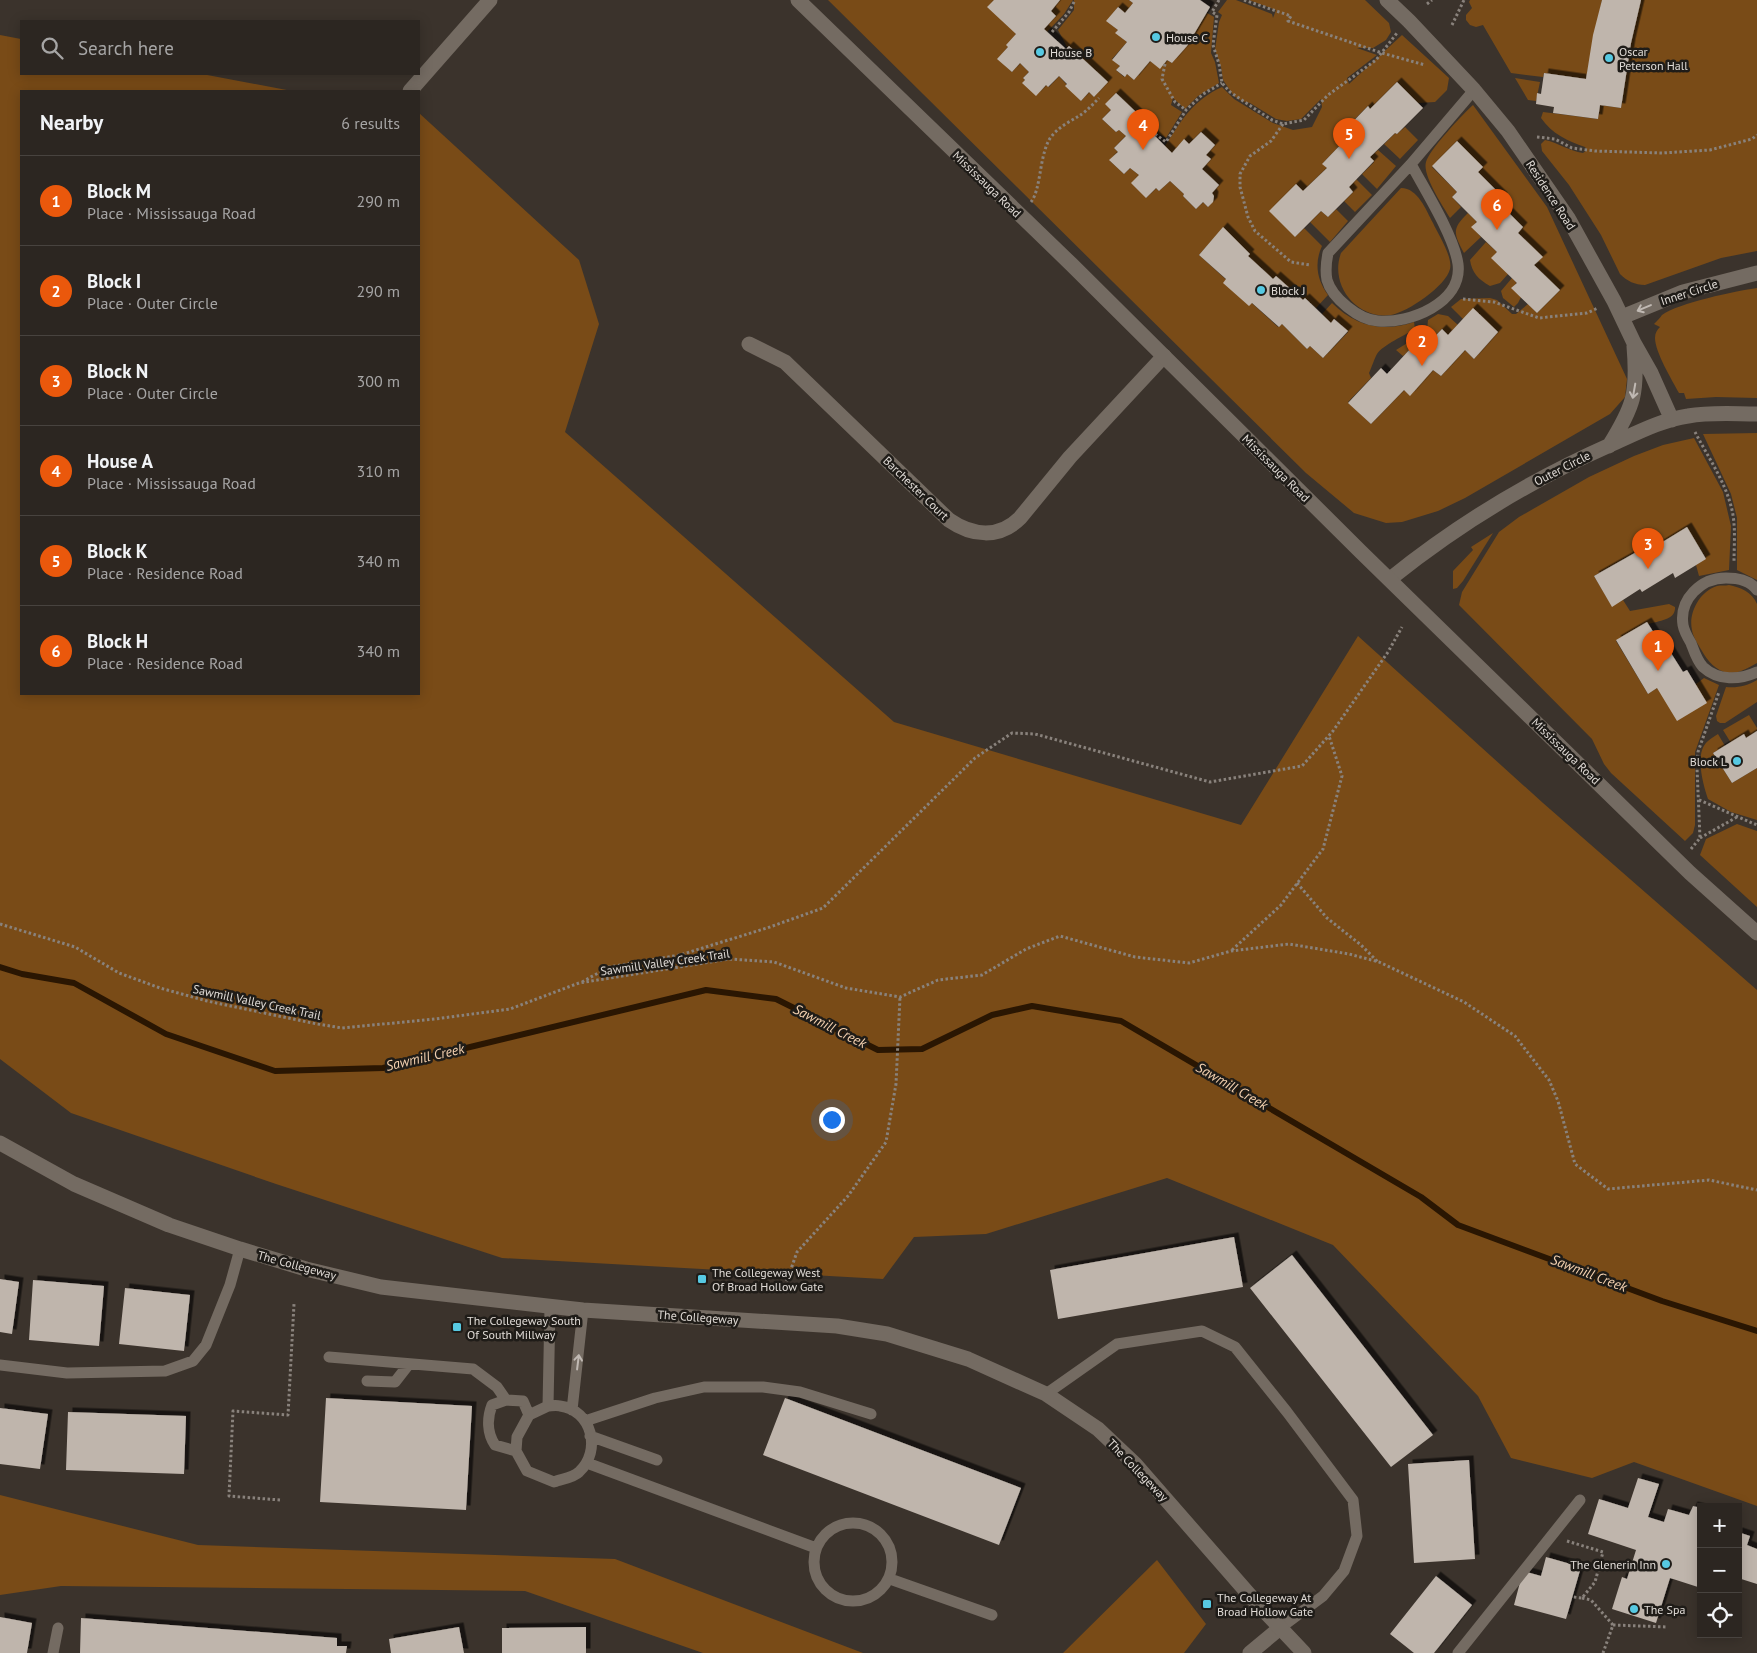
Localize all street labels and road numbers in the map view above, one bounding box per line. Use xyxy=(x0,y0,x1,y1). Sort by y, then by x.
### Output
street label: Mississauga Road xyxy=(950,147,1024,221)
street label: Residence Road xyxy=(1523,157,1579,233)
street label: Inner Circle xyxy=(1659,276,1719,308)
street label: Mississauga Road xyxy=(1239,431,1313,505)
street label: Outer Circle xyxy=(1531,447,1593,489)
street label: Barchester Court xyxy=(880,453,952,523)
street label: Mississauga Road xyxy=(1529,714,1603,788)
street label: Sawmill Valley Creek Trail xyxy=(599,945,731,979)
street label: Sawmill Valley Creek Trail xyxy=(192,981,323,1023)
street label: The Collegeway xyxy=(256,1247,339,1283)
street label: The Collegeway xyxy=(657,1307,739,1327)
street label: The Collegeway xyxy=(1104,1436,1172,1505)

